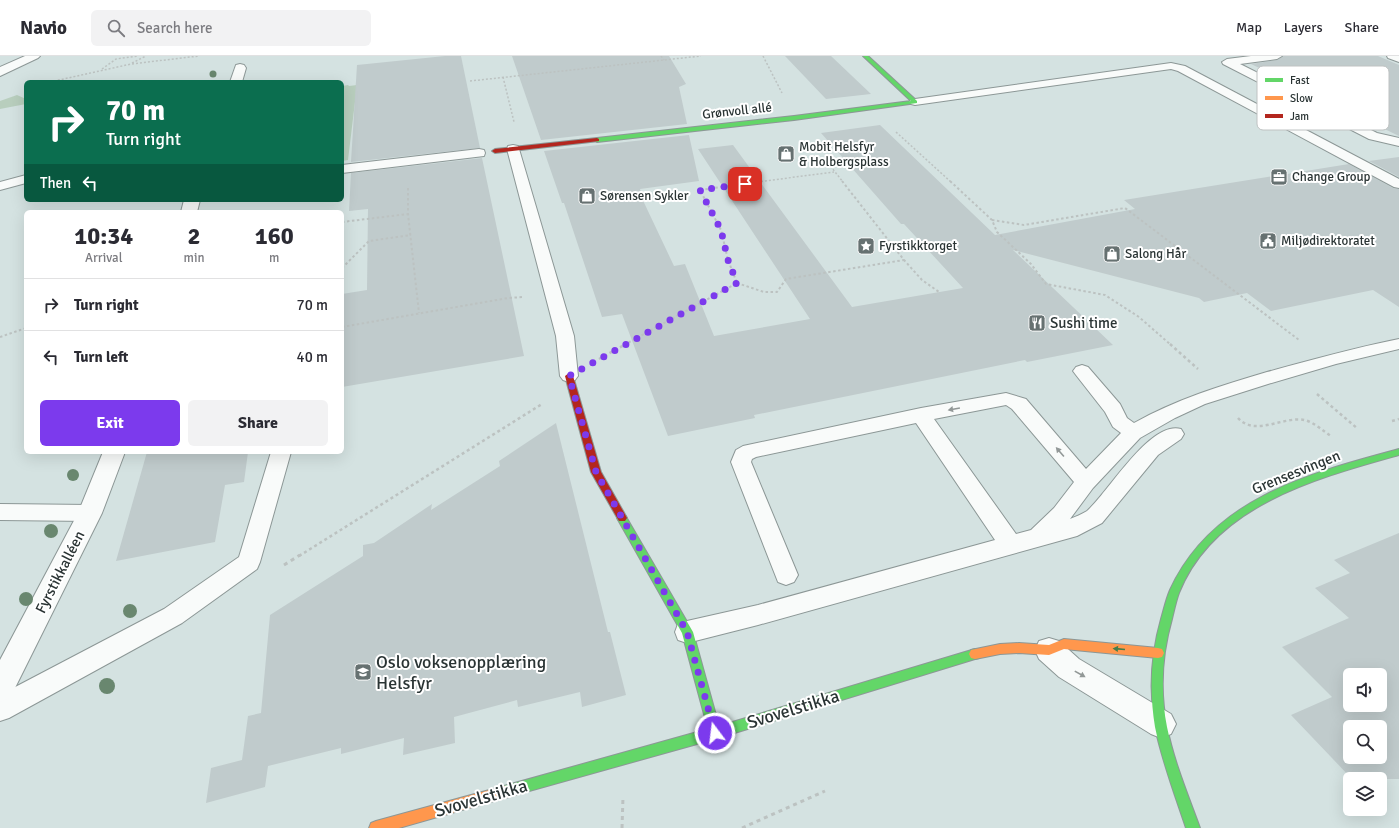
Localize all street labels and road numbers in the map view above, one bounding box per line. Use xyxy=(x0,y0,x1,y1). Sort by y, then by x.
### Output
street label: Grønvoll allé xyxy=(701,99,773,123)
street label: Grensesvingen xyxy=(1249,446,1343,498)
street label: Fyrstikkalléen xyxy=(31,528,89,616)
street label: Svovelstikka xyxy=(744,685,842,733)
street label: Svovelstikka xyxy=(432,774,530,822)

